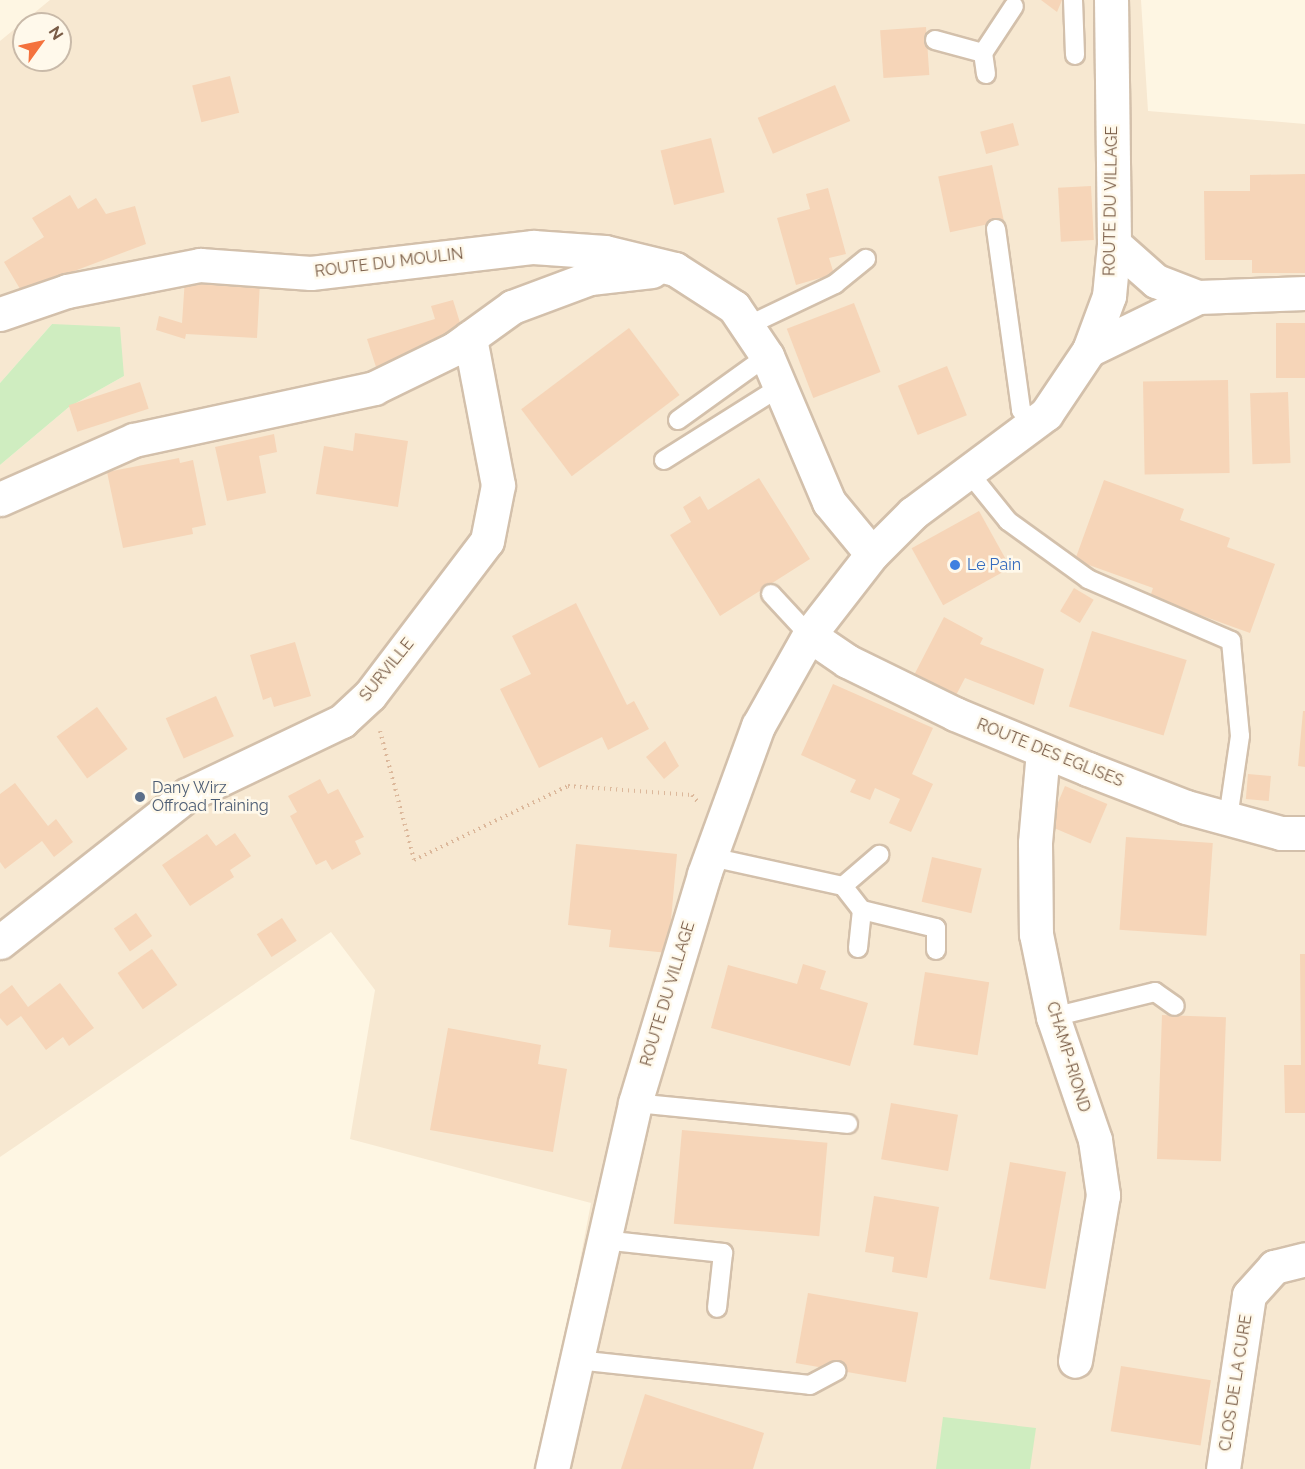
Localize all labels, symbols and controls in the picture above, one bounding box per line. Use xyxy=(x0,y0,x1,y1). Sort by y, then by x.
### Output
north arrow xyxy=(12,12,72,72)
text: N xyxy=(45,23,67,43)
street label: ROUTE DU VILLAGE xyxy=(1100,125,1122,277)
street label: ROUTE DU MOULIN xyxy=(314,244,464,282)
place label: Le Pain xyxy=(967,555,1021,575)
marker: Le Pain xyxy=(948,558,962,572)
street label: SURVILLE xyxy=(356,635,418,705)
street label: ROUTE DES EGLISES xyxy=(974,715,1126,791)
place label: Dany Wirz Offroad Training xyxy=(152,778,269,816)
marker: Dany Wirz Offroad Training xyxy=(133,790,147,804)
street label: ROUTE DU VILLAGE xyxy=(637,919,699,1069)
street label: CHAMP-RIOND xyxy=(1042,999,1094,1115)
street label: CLOS DE LA CURE xyxy=(1216,1313,1256,1453)

